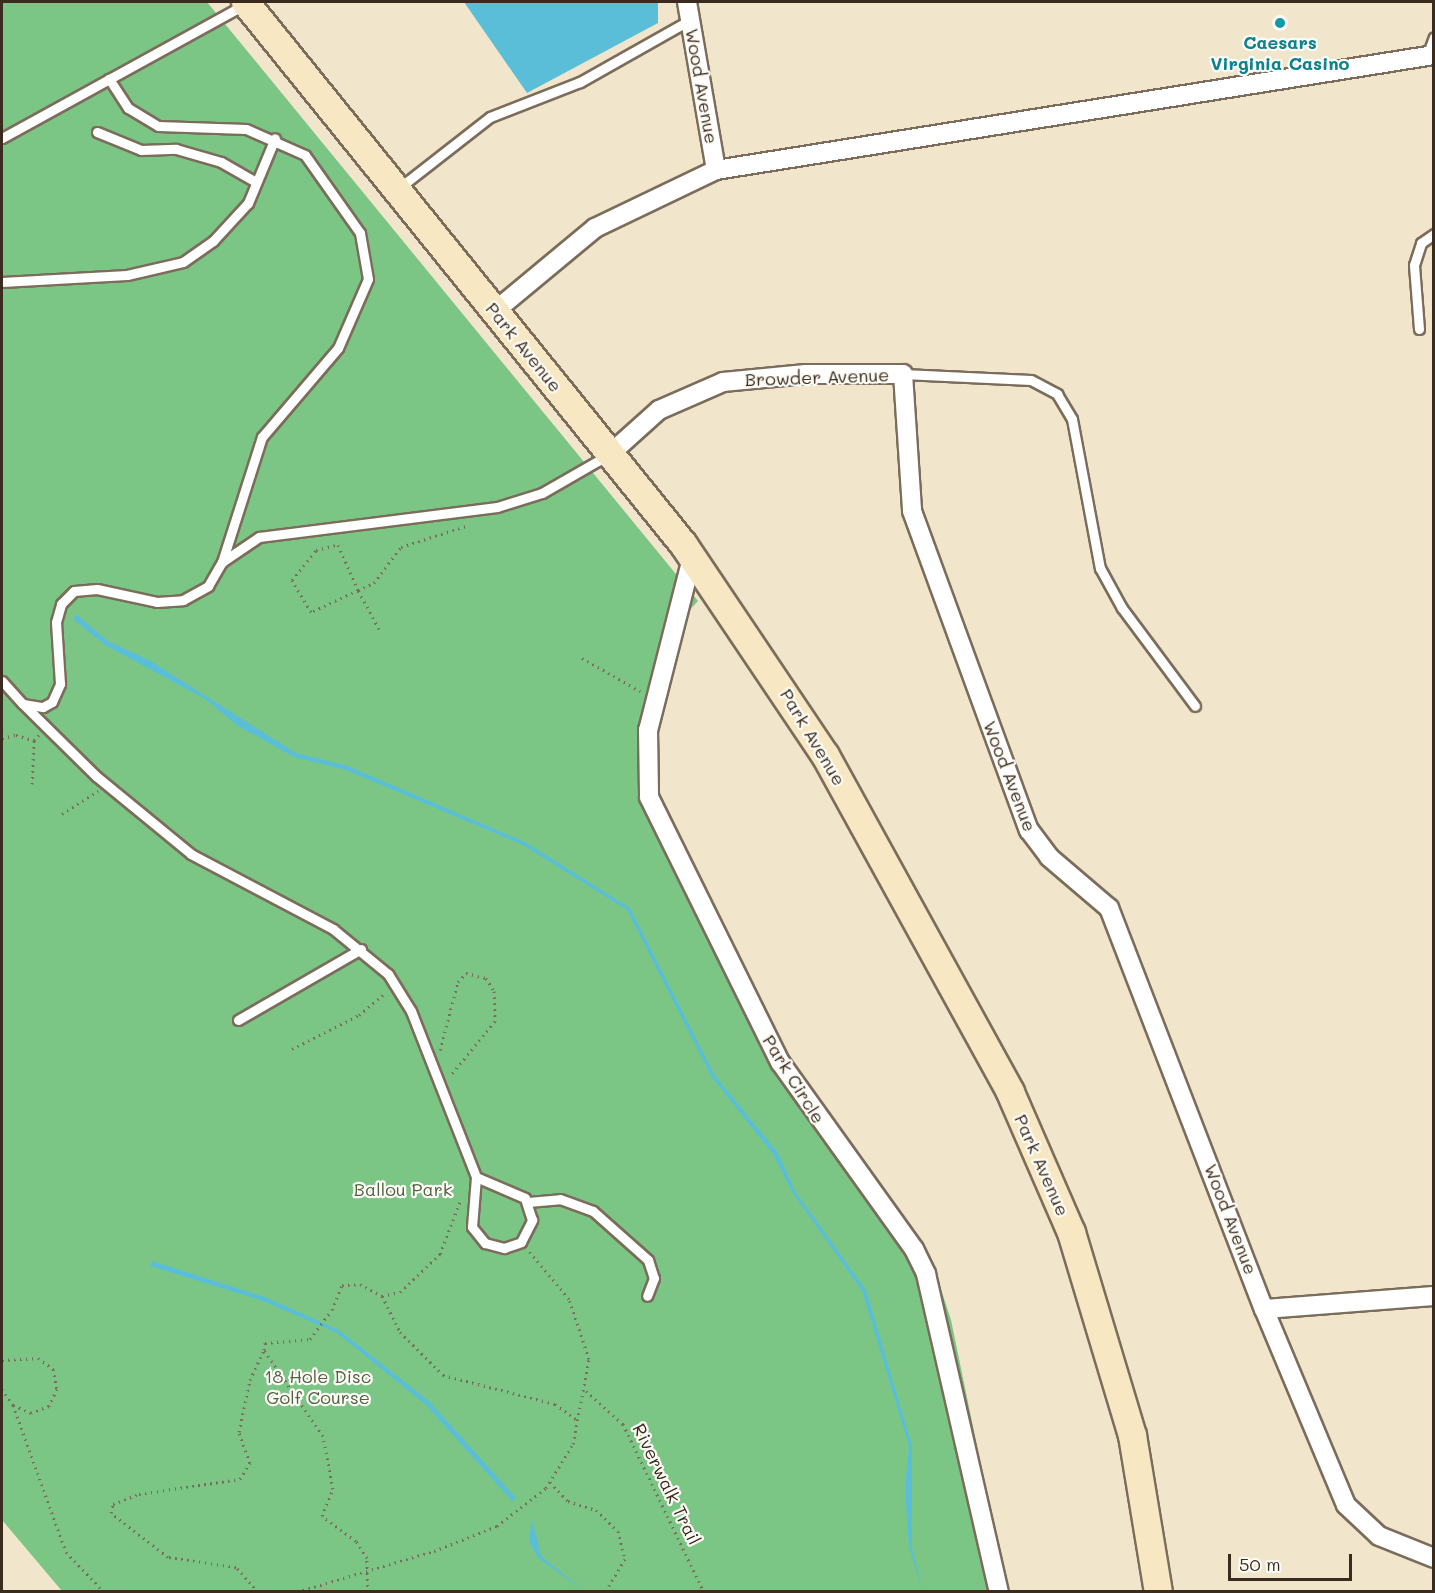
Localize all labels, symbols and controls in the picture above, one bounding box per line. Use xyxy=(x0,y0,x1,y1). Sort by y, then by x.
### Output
marker: Caesars Virginia Casino xyxy=(1273,16,1287,30)
street label: Wood Avenue xyxy=(681,27,723,145)
place label: Caesars Virginia Casino xyxy=(1211,32,1349,74)
street label: Park Avenue xyxy=(481,298,567,396)
street label: Browder Avenue xyxy=(744,364,890,390)
street label: Park Avenue xyxy=(776,685,850,789)
street label: Wood Avenue xyxy=(979,718,1041,834)
street label: Park Circle xyxy=(758,1031,830,1127)
street label: Park Avenue xyxy=(1010,1111,1074,1219)
street label: Wood Avenue xyxy=(1200,1161,1262,1277)
park label: Ballou Park xyxy=(354,1178,452,1200)
park label: 18 Hole Disc Golf Course xyxy=(265,1366,371,1408)
street label: Riverwalk Trail xyxy=(628,1420,706,1548)
scale bar xyxy=(1231,1542,1356,1580)
text: 50 m xyxy=(1239,1552,1281,1576)

